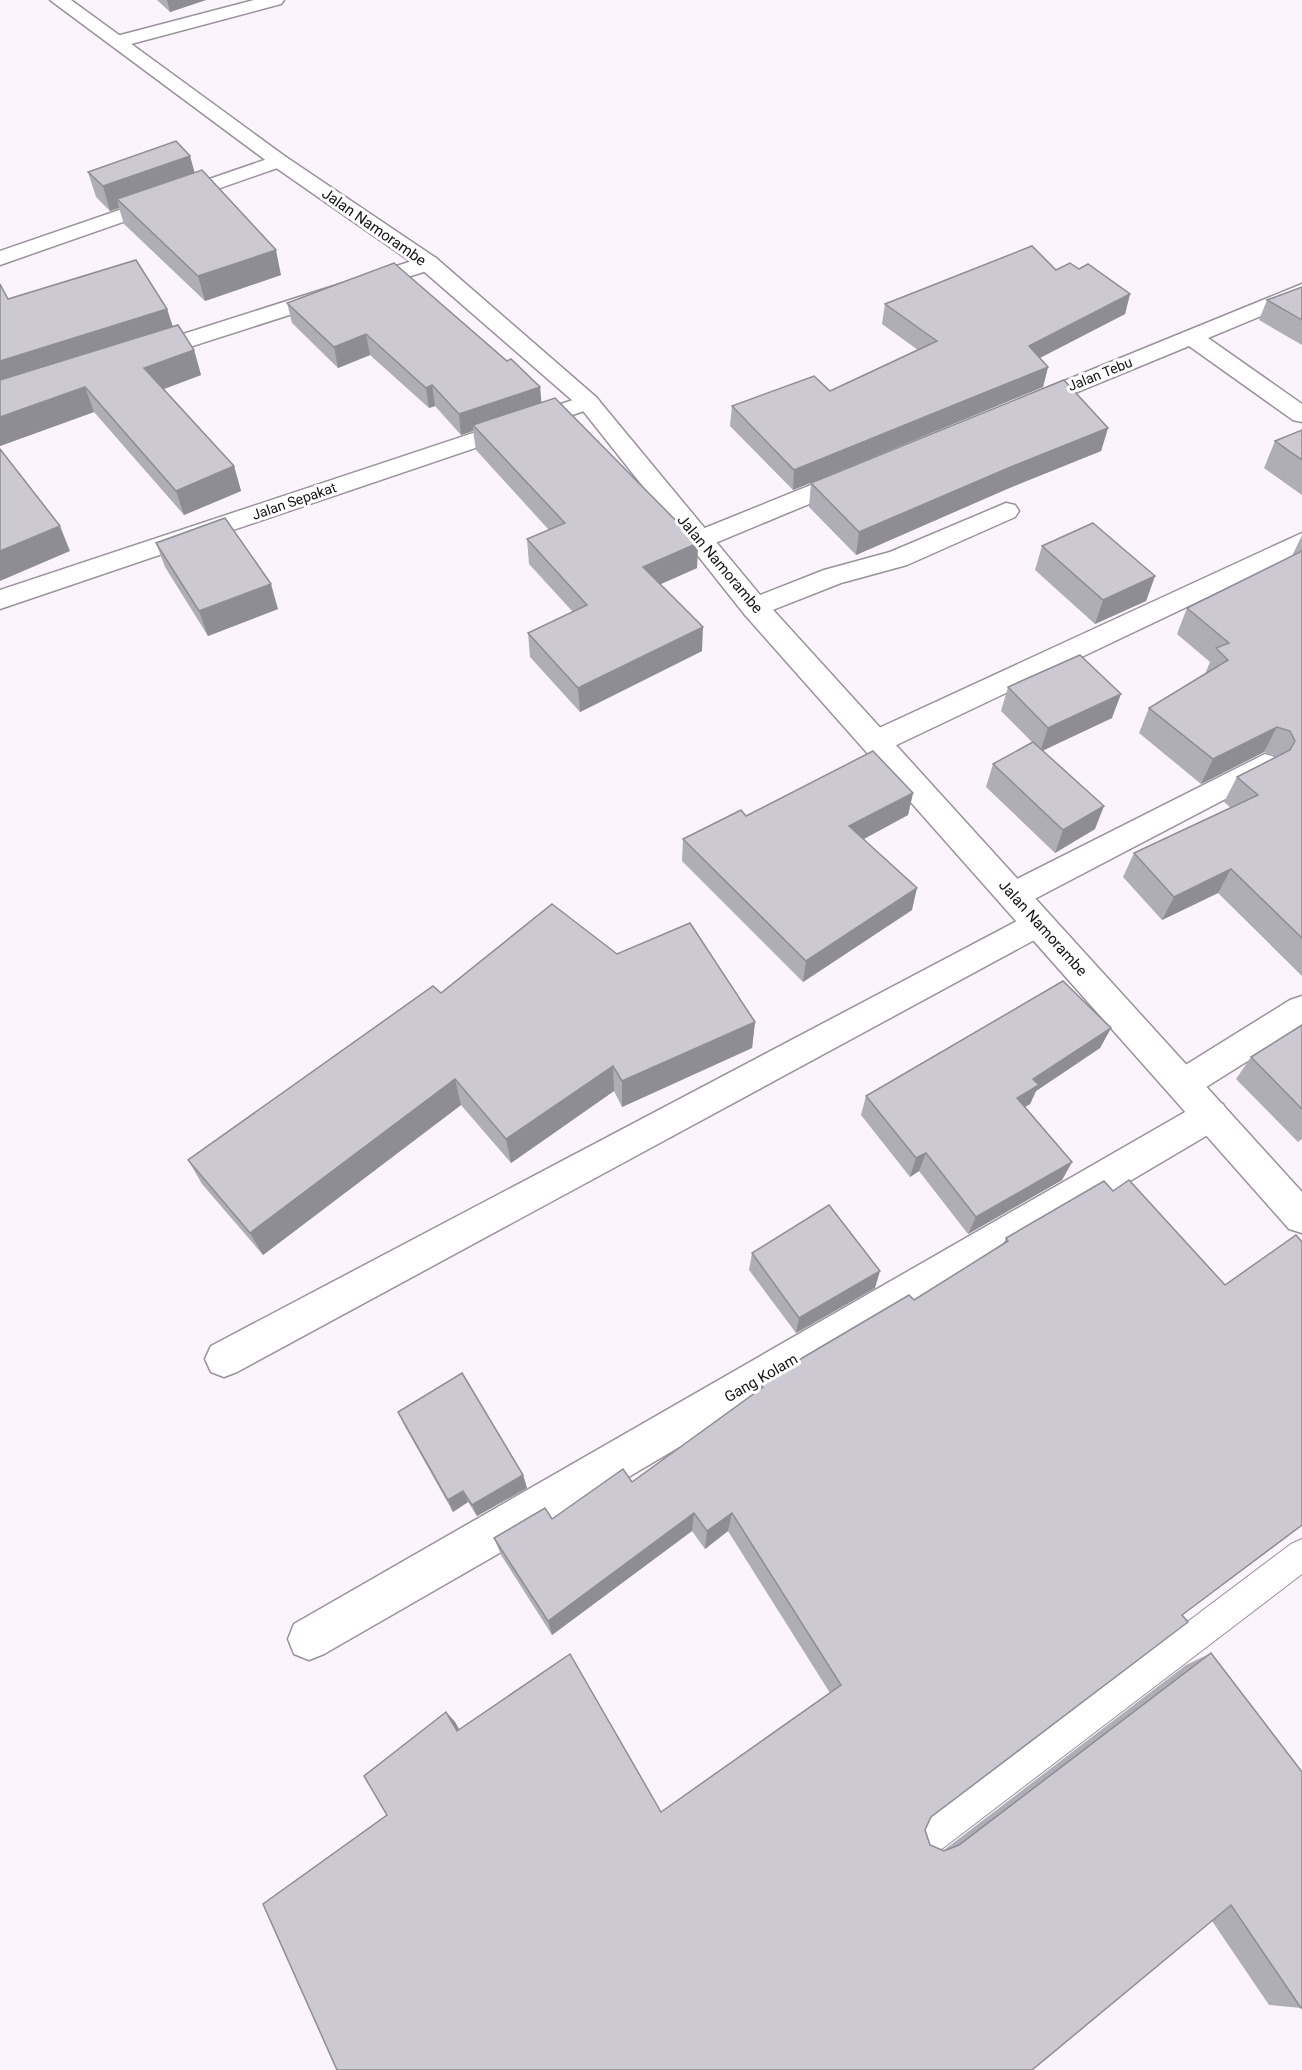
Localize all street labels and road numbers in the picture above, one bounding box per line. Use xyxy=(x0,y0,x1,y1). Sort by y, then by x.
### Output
street label: Jalan Namorambe xyxy=(318,184,430,270)
street label: Jalan Tebu xyxy=(1065,354,1135,394)
street label: Jalan Sepakat xyxy=(250,479,339,523)
street label: Jalan Namorambe xyxy=(673,511,767,617)
street label: Jalan Namorambe xyxy=(995,876,1091,980)
street label: Gang Kolam xyxy=(721,1350,801,1406)

